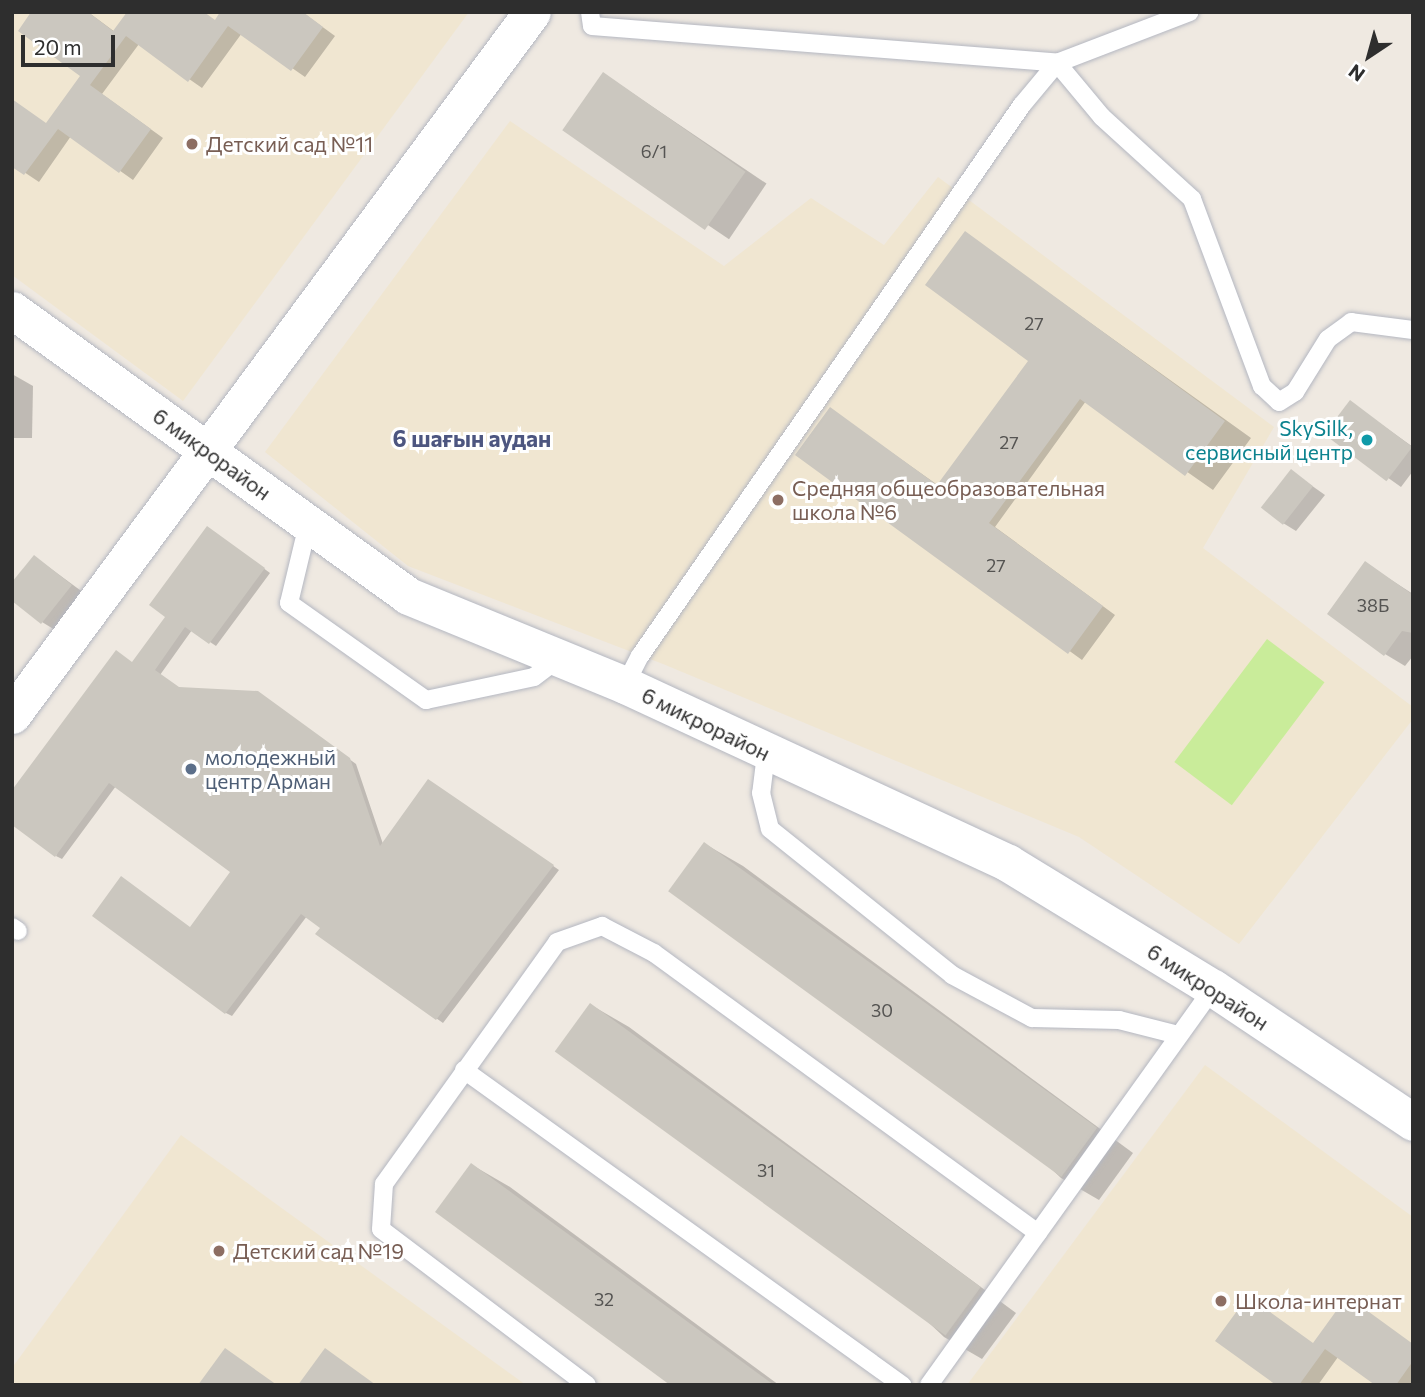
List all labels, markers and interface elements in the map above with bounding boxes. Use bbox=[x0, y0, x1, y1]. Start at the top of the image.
scale bar bbox=[24, 21, 119, 65]
north arrow bbox=[1334, 21, 1404, 91]
text: 20 m bbox=[34, 34, 82, 59]
text: N bbox=[1344, 60, 1369, 87]
place label: Детский сад №11 bbox=[206, 131, 373, 157]
marker: Детский сад №11 bbox=[184, 136, 200, 152]
house number: 6/1 bbox=[641, 140, 667, 162]
house number: 27 bbox=[1024, 312, 1044, 334]
street label: 6 микрорайон bbox=[148, 403, 276, 505]
place label: SkySilk, сервисный центр bbox=[1185, 415, 1353, 465]
district label: 6 шағын аудан bbox=[393, 424, 551, 452]
house number: 27 bbox=[999, 431, 1019, 453]
marker: SkySilk, сервисный центр bbox=[1359, 432, 1375, 448]
place label: Средняя общеобразовательная школа №6 bbox=[792, 475, 1105, 525]
marker: Средняя общеобразовательная школа №6 bbox=[770, 492, 786, 508]
house number: 27 bbox=[986, 554, 1006, 576]
house number: 38Б bbox=[1357, 594, 1389, 616]
street label: 6 микрорайон bbox=[638, 682, 774, 766]
place label: молодежный центр Арман bbox=[205, 744, 336, 794]
marker: молодежный центр Арман bbox=[183, 761, 199, 777]
street label: 6 микрорайон bbox=[1143, 938, 1273, 1036]
house number: 30 bbox=[871, 999, 893, 1021]
house number: 31 bbox=[757, 1159, 775, 1181]
place label: Детский сад №19 bbox=[233, 1238, 404, 1264]
marker: Детский сад №19 bbox=[211, 1243, 227, 1259]
house number: 32 bbox=[594, 1288, 614, 1310]
place label: Школа-интернат bbox=[1235, 1288, 1402, 1314]
marker: Школа-интернат bbox=[1213, 1293, 1229, 1309]

